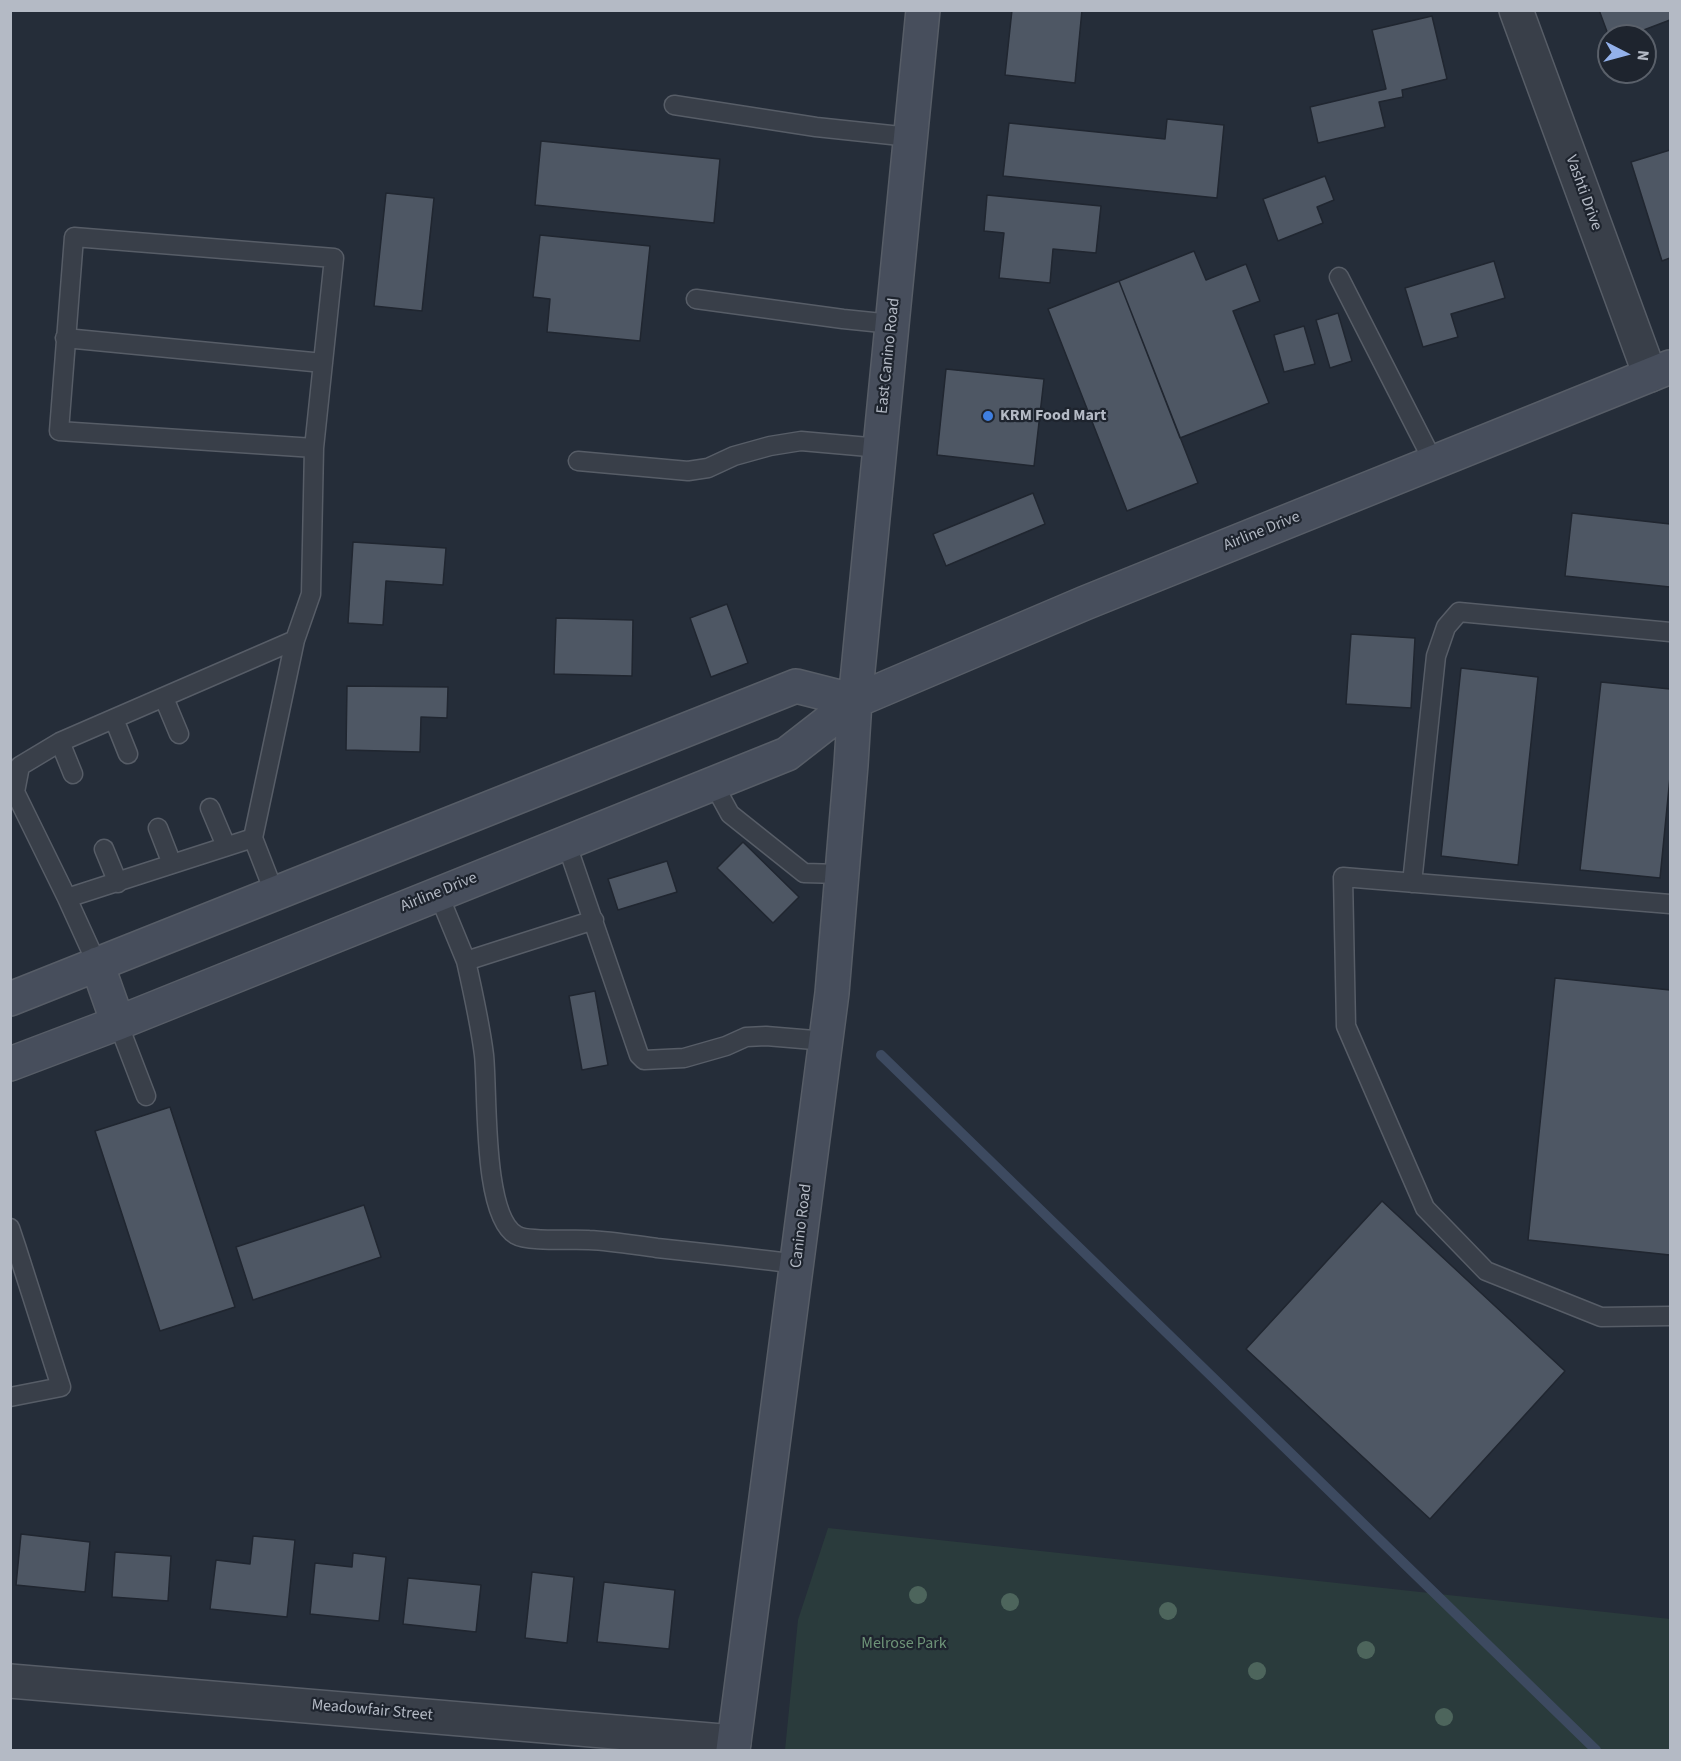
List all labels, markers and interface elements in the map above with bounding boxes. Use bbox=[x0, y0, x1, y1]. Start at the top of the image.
north arrow bbox=[1597, 24, 1657, 84]
text: N bbox=[1631, 49, 1654, 62]
street label: Vashti Drive bbox=[1561, 153, 1605, 233]
street label: East Canino Road bbox=[873, 297, 905, 415]
place label: KRM Food Mart bbox=[1000, 406, 1106, 426]
marker: KRM Food Mart bbox=[981, 409, 995, 423]
street label: Airline Drive bbox=[1221, 508, 1303, 556]
street label: Airline Drive bbox=[398, 869, 480, 917]
street label: Canino Road bbox=[787, 1183, 817, 1269]
park label: Melrose Park bbox=[861, 1634, 947, 1654]
street label: Meadowfair Street bbox=[311, 1696, 433, 1726]

